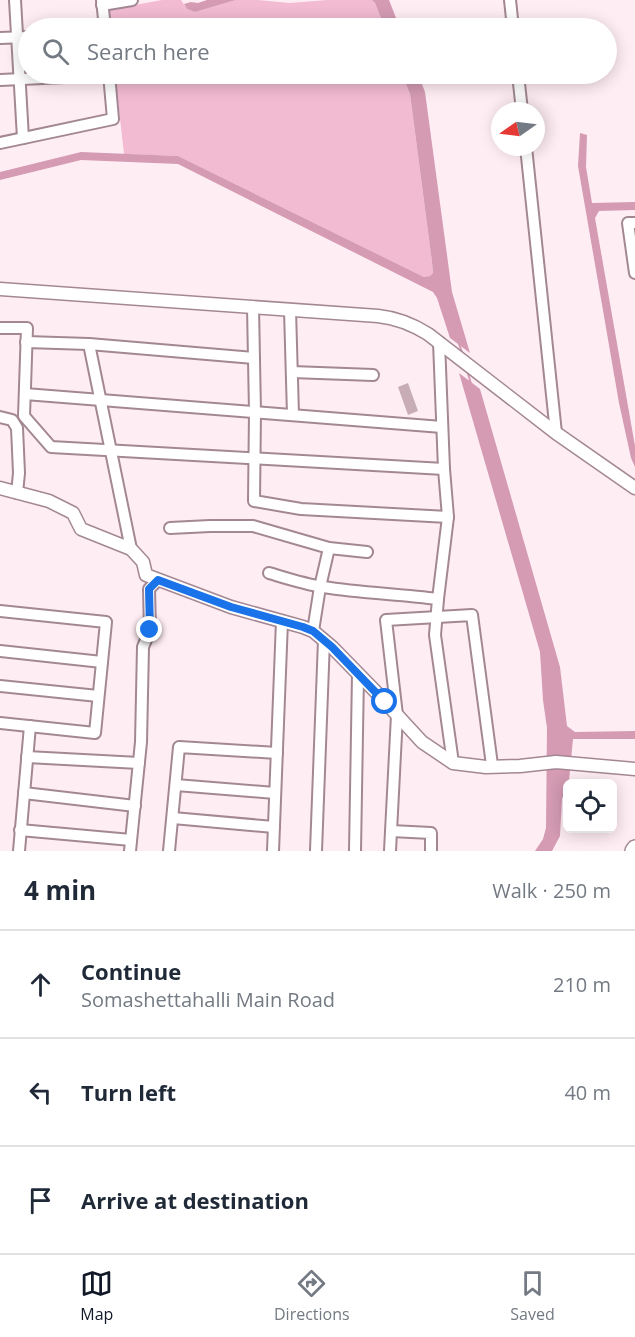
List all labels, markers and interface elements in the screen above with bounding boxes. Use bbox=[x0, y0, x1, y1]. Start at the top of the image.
search box bbox=[18, 18, 617, 84]
icon: search bbox=[39, 35, 72, 68]
text: Search here bbox=[87, 36, 210, 66]
north arrow bbox=[491, 102, 545, 156]
route end bbox=[136, 616, 162, 642]
route start bbox=[371, 688, 397, 714]
map controls bbox=[563, 779, 617, 833]
button: locate bbox=[563, 779, 617, 833]
text: 4 min bbox=[24, 872, 96, 908]
text: Walk · 250 m bbox=[492, 877, 611, 904]
text: Continue bbox=[81, 956, 181, 986]
icon: ahead bbox=[24, 968, 57, 1001]
text: 210 m bbox=[553, 971, 611, 998]
text: Somashettahalli Main Road bbox=[81, 986, 335, 1013]
icon: left bbox=[24, 1076, 57, 1109]
text: Turn left bbox=[81, 1077, 176, 1107]
text: 40 m bbox=[564, 1079, 611, 1106]
icon: arrive bbox=[24, 1184, 57, 1217]
text: Arrive at destination bbox=[81, 1185, 309, 1215]
tab: Map bbox=[80, 1267, 113, 1325]
tab: Directions bbox=[274, 1267, 350, 1325]
tab: Saved bbox=[510, 1267, 555, 1325]

